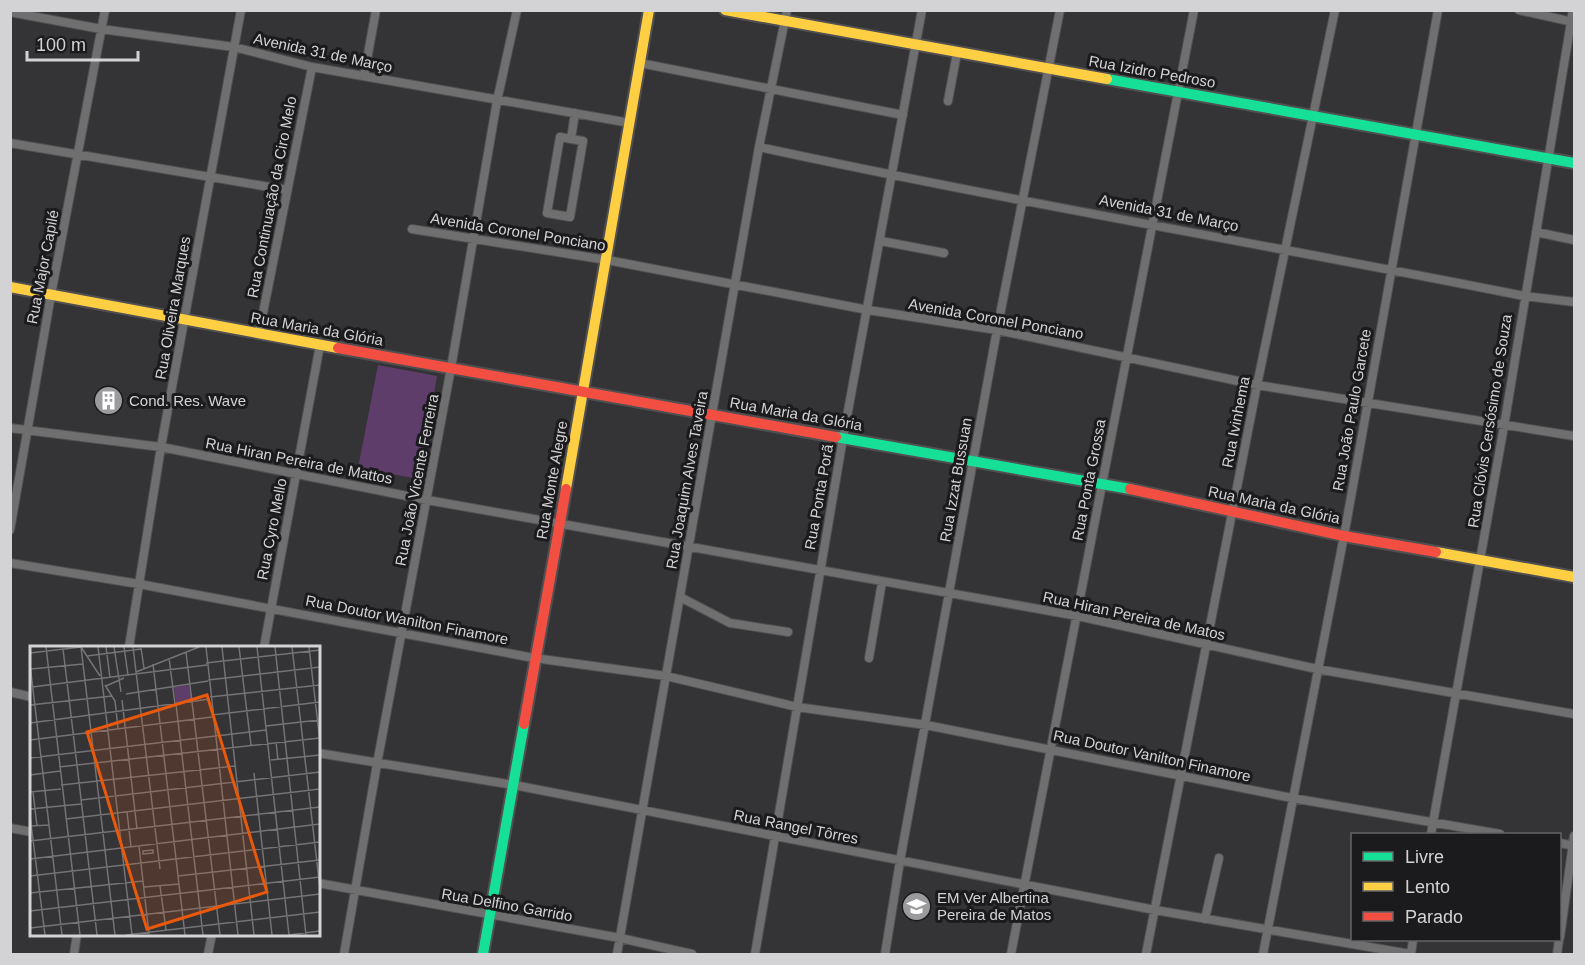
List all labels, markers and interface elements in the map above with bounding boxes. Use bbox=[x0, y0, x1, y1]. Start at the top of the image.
scale bar bbox=[27, 24, 138, 62]
street label: Avenida 31 de Março bbox=[252, 29, 394, 76]
text: 100 m bbox=[36, 35, 86, 55]
street label: Rua Izidro Pedroso bbox=[1087, 52, 1217, 91]
street label: Rua Continuação da Ciro Melo bbox=[244, 95, 299, 299]
street label: Avenida 31 de Março bbox=[1098, 191, 1240, 234]
street label: Rua Major Capilé bbox=[23, 208, 62, 325]
street label: Avenida Coronel Ponciano bbox=[429, 209, 607, 254]
street label: Rua Oliveira Marques bbox=[152, 235, 193, 381]
street label: Avenida Coronel Ponciano bbox=[907, 295, 1085, 342]
street label: Rua Maria da Glória bbox=[250, 308, 385, 349]
street label: Rua Clóvis Cersósimo de Souza bbox=[1464, 312, 1515, 529]
street label: Rua João Paulo Garcete bbox=[1329, 328, 1374, 492]
street label: Rua Ivinhema bbox=[1218, 374, 1253, 469]
building icon: Cond. Res. Wave bbox=[92, 385, 124, 417]
street label: Rua Joaquim Alves Taveira bbox=[662, 389, 711, 570]
place label: Cond. Res. Wave bbox=[129, 392, 246, 409]
street label: Rua João Vicente Ferreira bbox=[391, 392, 442, 567]
street label: Rua Maria da Glória bbox=[729, 393, 864, 434]
street label: Rua Izzat Bussuan bbox=[936, 416, 975, 543]
street label: Rua Ponta Grossa bbox=[1068, 417, 1109, 542]
street label: Rua Monte Alegre bbox=[533, 419, 570, 541]
street label: Rua Hiran Pereira de Mattos bbox=[204, 434, 394, 487]
street label: Rua Ponta Porã bbox=[801, 442, 836, 551]
street label: Rua Cyro Mello bbox=[253, 477, 290, 581]
street label: Rua Maria da Glória bbox=[1207, 482, 1342, 527]
street label: Rua Hiran Pereira de Matos bbox=[1041, 588, 1227, 643]
street label: Rua Doutor Wanilton Finamore bbox=[304, 591, 510, 648]
inset map bbox=[30, 646, 320, 935]
street label: Rua Doutor Vanilton Finamore bbox=[1052, 726, 1252, 785]
street label: Rua Rangel Tôrres bbox=[732, 806, 860, 847]
legend bbox=[1351, 833, 1561, 941]
text: Livre bbox=[1405, 847, 1444, 867]
text: Lento bbox=[1405, 877, 1450, 897]
street label: Rua Delfino Garrido bbox=[440, 885, 574, 924]
place label: EM Ver Albertina Pereira de Matos bbox=[937, 889, 1051, 923]
school or university icon: EM Ver Albertina Pereira de Matos bbox=[900, 891, 932, 923]
text: Parado bbox=[1405, 907, 1463, 927]

